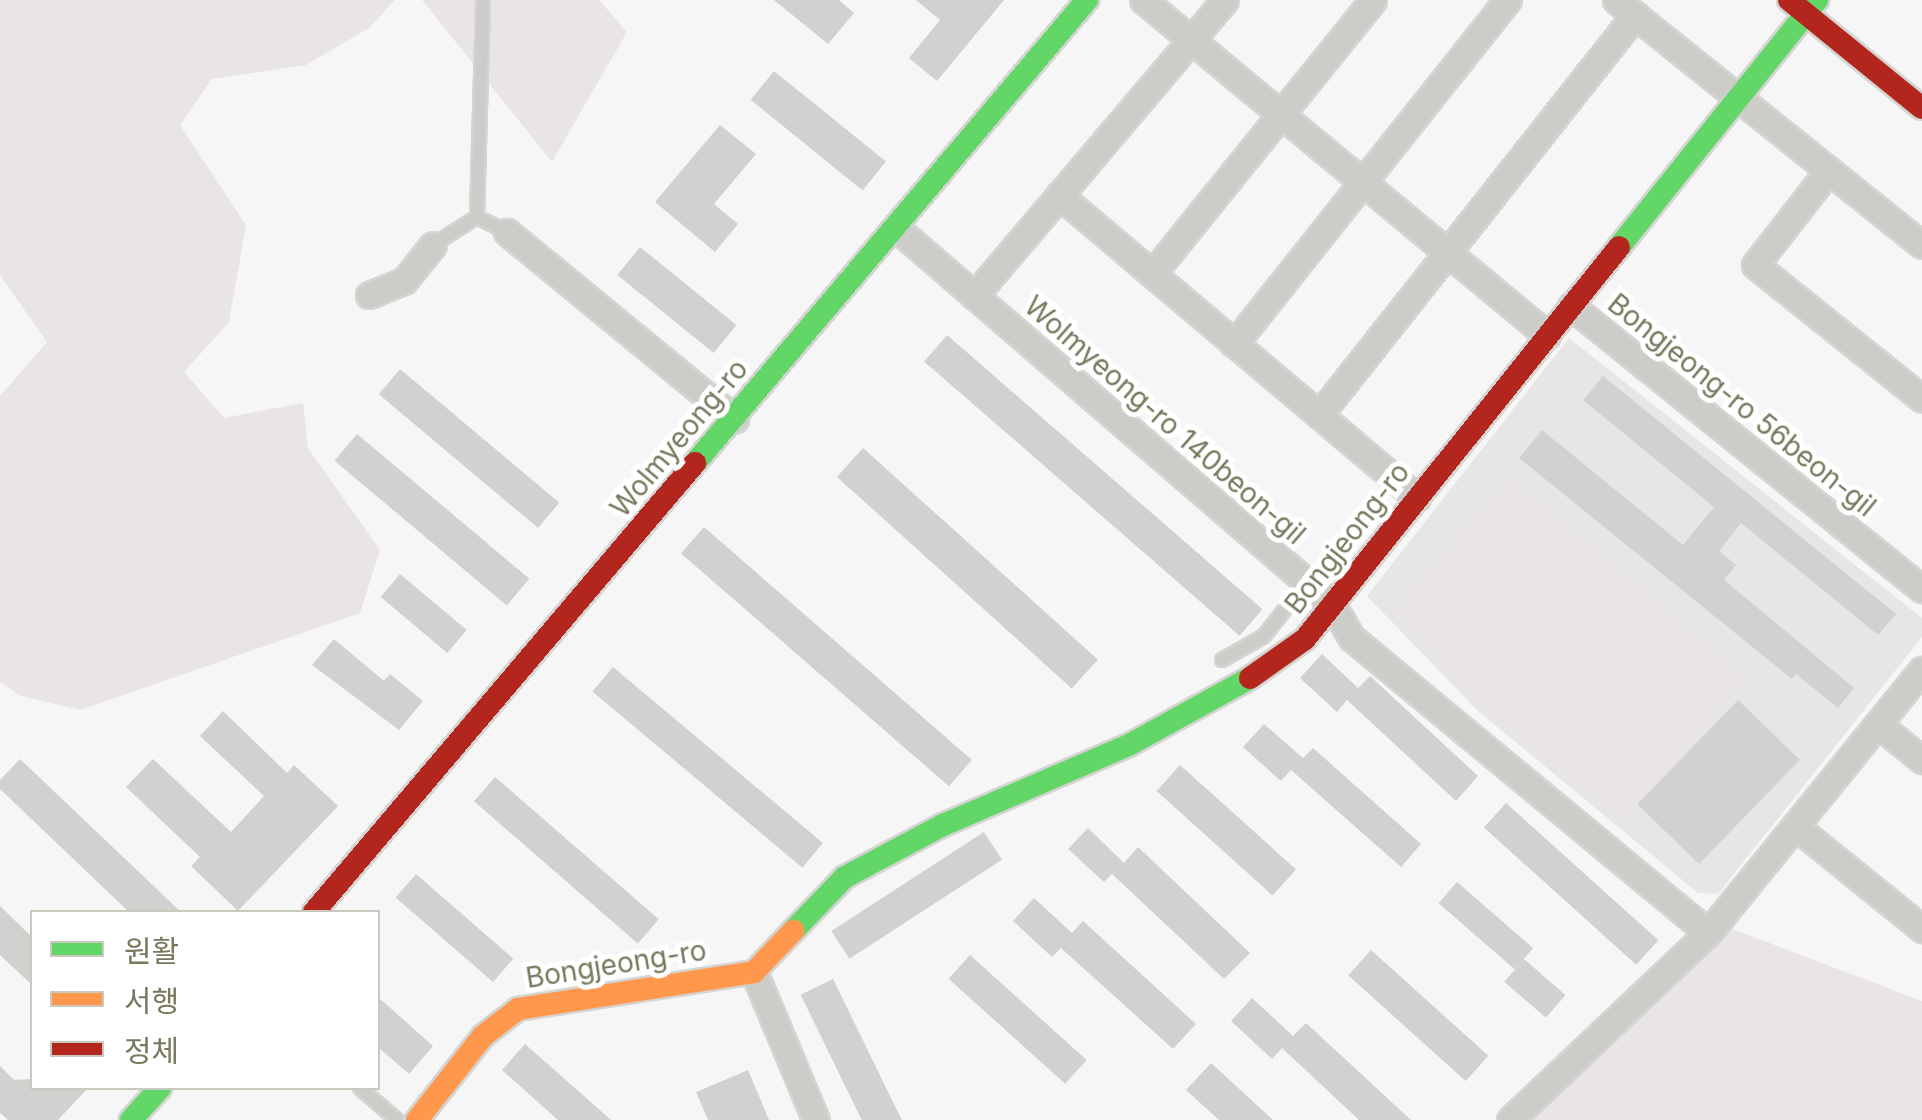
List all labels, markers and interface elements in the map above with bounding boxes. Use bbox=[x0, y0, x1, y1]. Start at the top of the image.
street label: Bongjeong-ro 56beon-gil bbox=[1601, 287, 1883, 523]
street label: Wolmyeong-ro 140beon-gil bbox=[1018, 289, 1312, 551]
street label: Wolmyeong-ro bbox=[603, 352, 755, 524]
street label: Bongjeong-ro bbox=[1278, 456, 1416, 620]
legend bbox=[30, 910, 380, 1090]
text: 원활 bbox=[124, 933, 179, 969]
street label: Bongjeong-ro bbox=[523, 933, 709, 995]
text: 서행 bbox=[124, 983, 179, 1019]
text: 정체 bbox=[124, 1033, 179, 1069]

